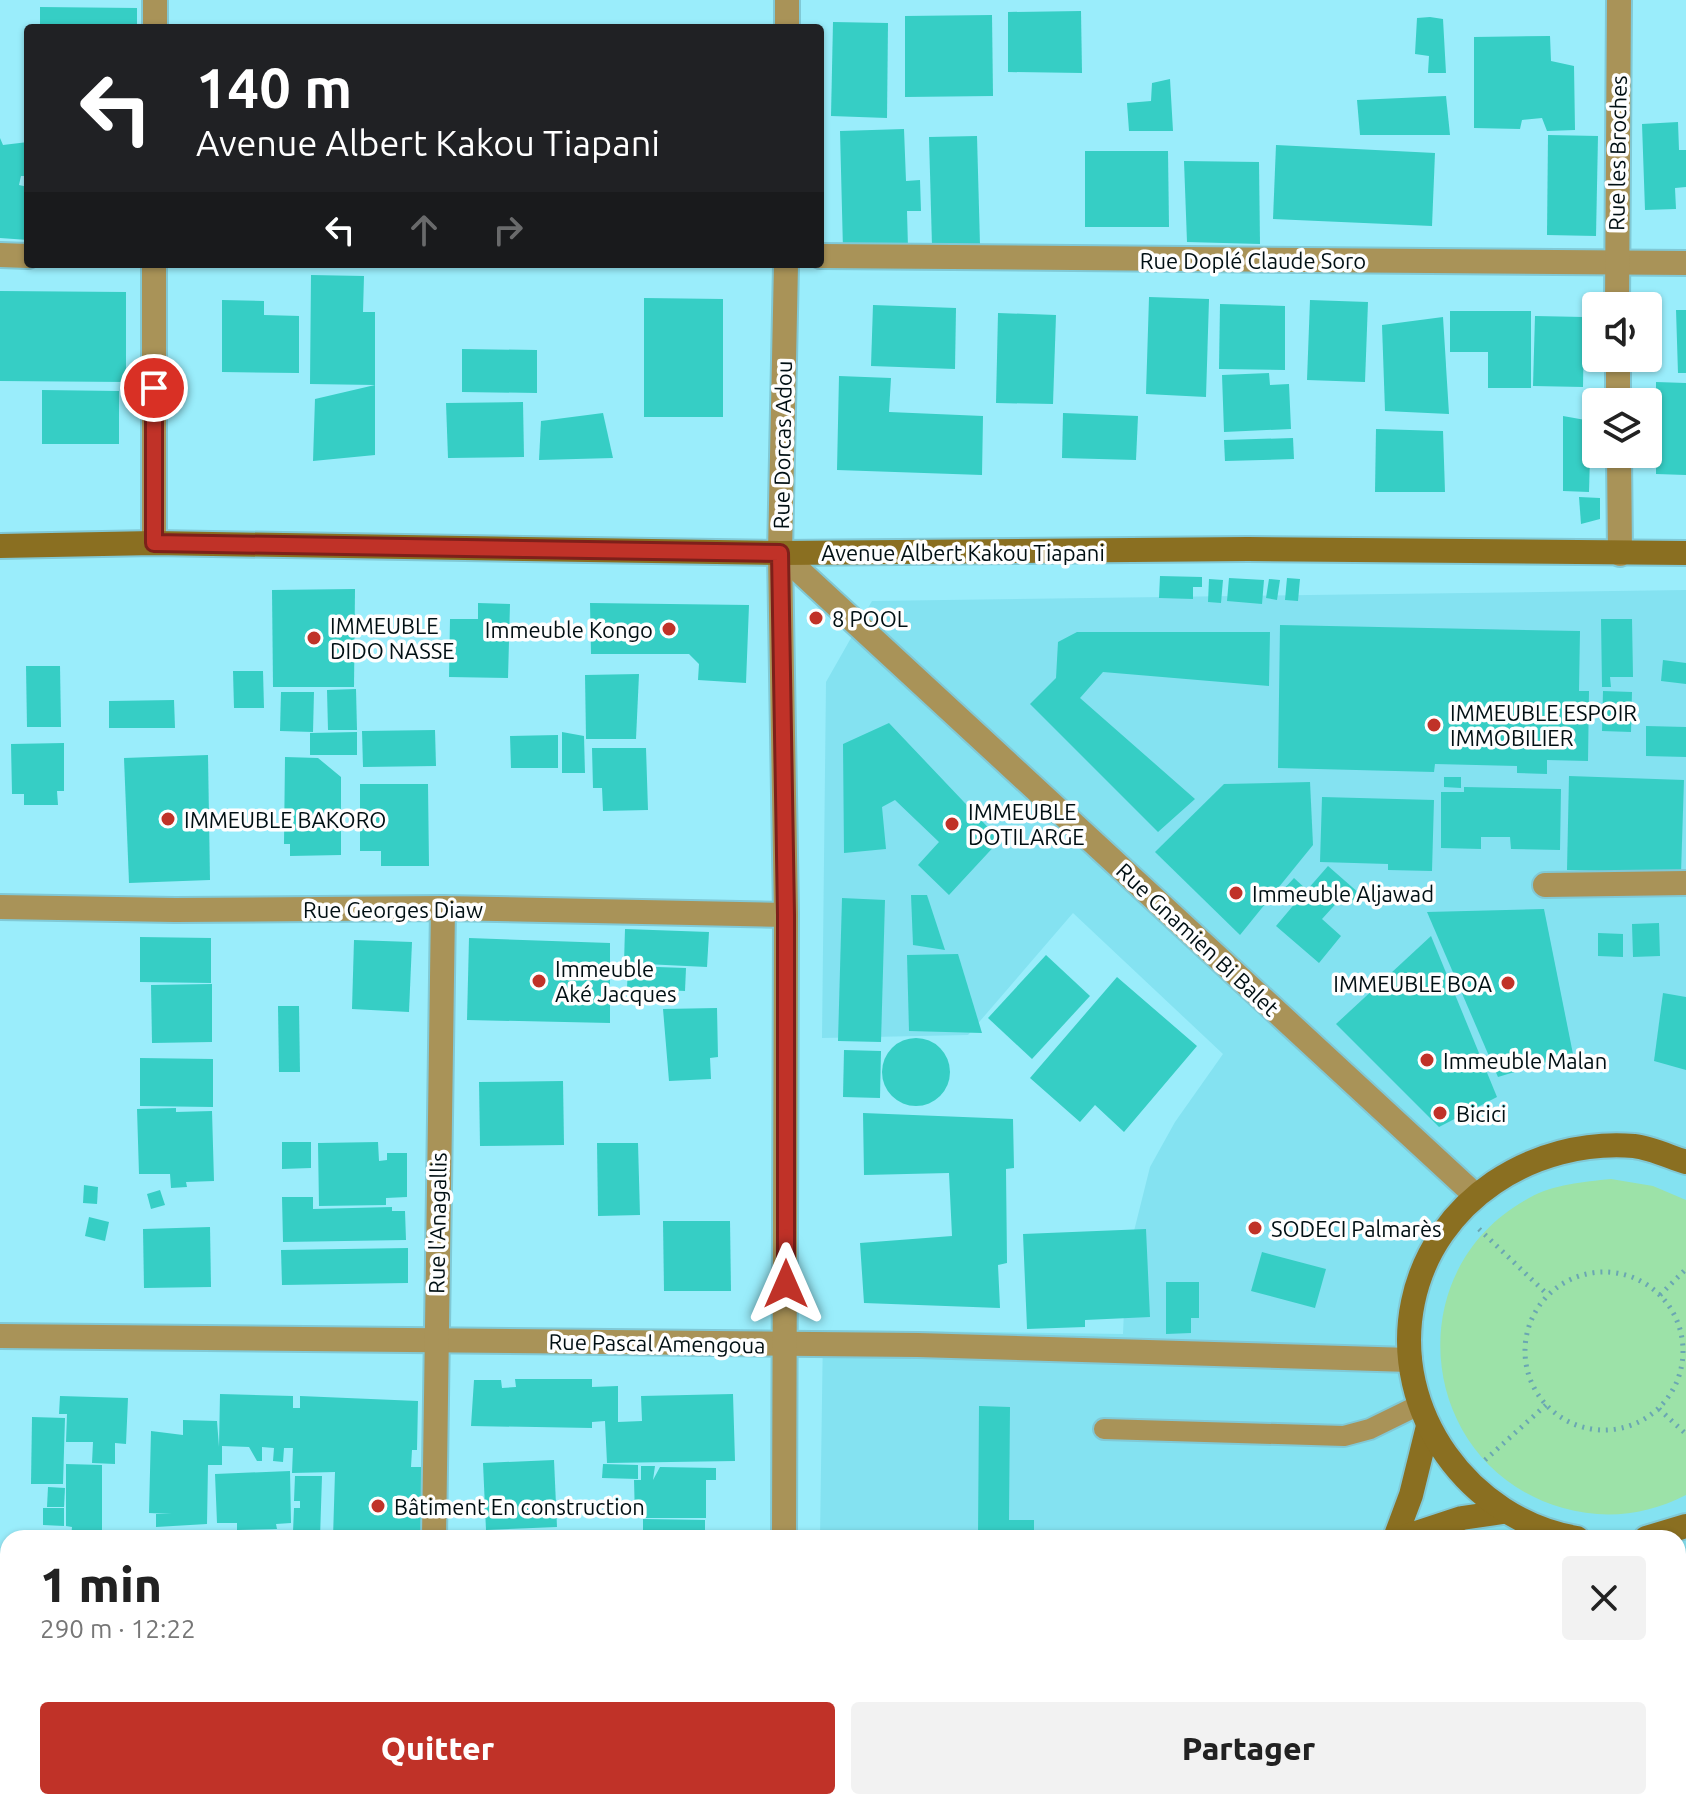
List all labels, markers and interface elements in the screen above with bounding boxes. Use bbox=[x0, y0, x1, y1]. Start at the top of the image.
icon: left bbox=[64, 56, 168, 160]
text: 140 m bbox=[196, 56, 352, 119]
street label: Rue les Broches bbox=[1603, 75, 1631, 231]
text: Avenue Albert Kakou Tiapani bbox=[196, 122, 660, 163]
icon: left bbox=[318, 208, 362, 252]
icon: ahead bbox=[402, 208, 446, 252]
icon: right bbox=[486, 208, 530, 252]
street label: Rue Doplé Claude Soro bbox=[1140, 248, 1366, 273]
map controls bbox=[1582, 292, 1662, 468]
button: sound bbox=[1582, 292, 1662, 372]
pin bbox=[120, 354, 188, 422]
street label: Rue Dorcas Adou bbox=[768, 360, 796, 530]
icon: arrive bbox=[132, 366, 176, 410]
button: layers bbox=[1582, 388, 1662, 468]
street label: Avenue Albert Kakou Tiapani bbox=[821, 540, 1105, 565]
place label: 8 POOL bbox=[832, 606, 908, 631]
marker: 8 POOL bbox=[807, 609, 825, 627]
place label: IMMEUBLE DIDO NASSE bbox=[330, 613, 455, 663]
place label: Immeuble Kongo bbox=[485, 617, 653, 642]
marker: Immeuble Kongo bbox=[660, 620, 678, 638]
marker: IMMEUBLE DIDO NASSE bbox=[305, 629, 323, 647]
place label: IMMEUBLE ESPOIR IMMOBILIER bbox=[1450, 700, 1637, 750]
marker: IMMEUBLE ESPOIR IMMOBILIER bbox=[1425, 716, 1443, 734]
place label: IMMEUBLE DOTILARGE bbox=[968, 799, 1085, 849]
place label: IMMEUBLE BAKORO bbox=[184, 807, 386, 832]
marker: IMMEUBLE BAKORO bbox=[159, 810, 177, 828]
marker: IMMEUBLE DOTILARGE bbox=[943, 815, 961, 833]
street label: Rue Gnamien Bi Balet bbox=[1112, 858, 1284, 1021]
place label: Immeuble Aljawad bbox=[1252, 881, 1434, 906]
marker: Immeuble Aljawad bbox=[1227, 884, 1245, 902]
street label: Rue Georges Diaw bbox=[303, 897, 483, 922]
place label: Immeuble Aké Jacques bbox=[555, 956, 677, 1006]
place label: IMMEUBLE BOA bbox=[1333, 971, 1493, 996]
marker: Immeuble Aké Jacques bbox=[530, 972, 548, 990]
marker: IMMEUBLE BOA bbox=[1499, 974, 1517, 992]
place label: Immeuble Malan bbox=[1443, 1048, 1607, 1073]
marker: Immeuble Malan bbox=[1418, 1051, 1436, 1069]
place label: Bicici bbox=[1456, 1101, 1506, 1126]
marker: Bicici bbox=[1431, 1104, 1449, 1122]
street label: Rue l'Anagallis bbox=[423, 1152, 451, 1294]
place label: SODECI Palmarès bbox=[1271, 1216, 1442, 1241]
marker: SODECI Palmarès bbox=[1246, 1219, 1264, 1237]
position arrow bbox=[744, 1242, 828, 1326]
street label: Rue Pascal Amengoua bbox=[548, 1329, 766, 1357]
place label: Bâtiment En construction bbox=[394, 1494, 645, 1519]
marker: Bâtiment En construction bbox=[369, 1497, 387, 1515]
button: close bbox=[1562, 1556, 1646, 1640]
text: 1 min bbox=[40, 1557, 162, 1611]
text: 290 m · 12:22 bbox=[40, 1614, 196, 1643]
button: Quitter bbox=[40, 1702, 835, 1794]
button: Partager bbox=[851, 1702, 1646, 1794]

